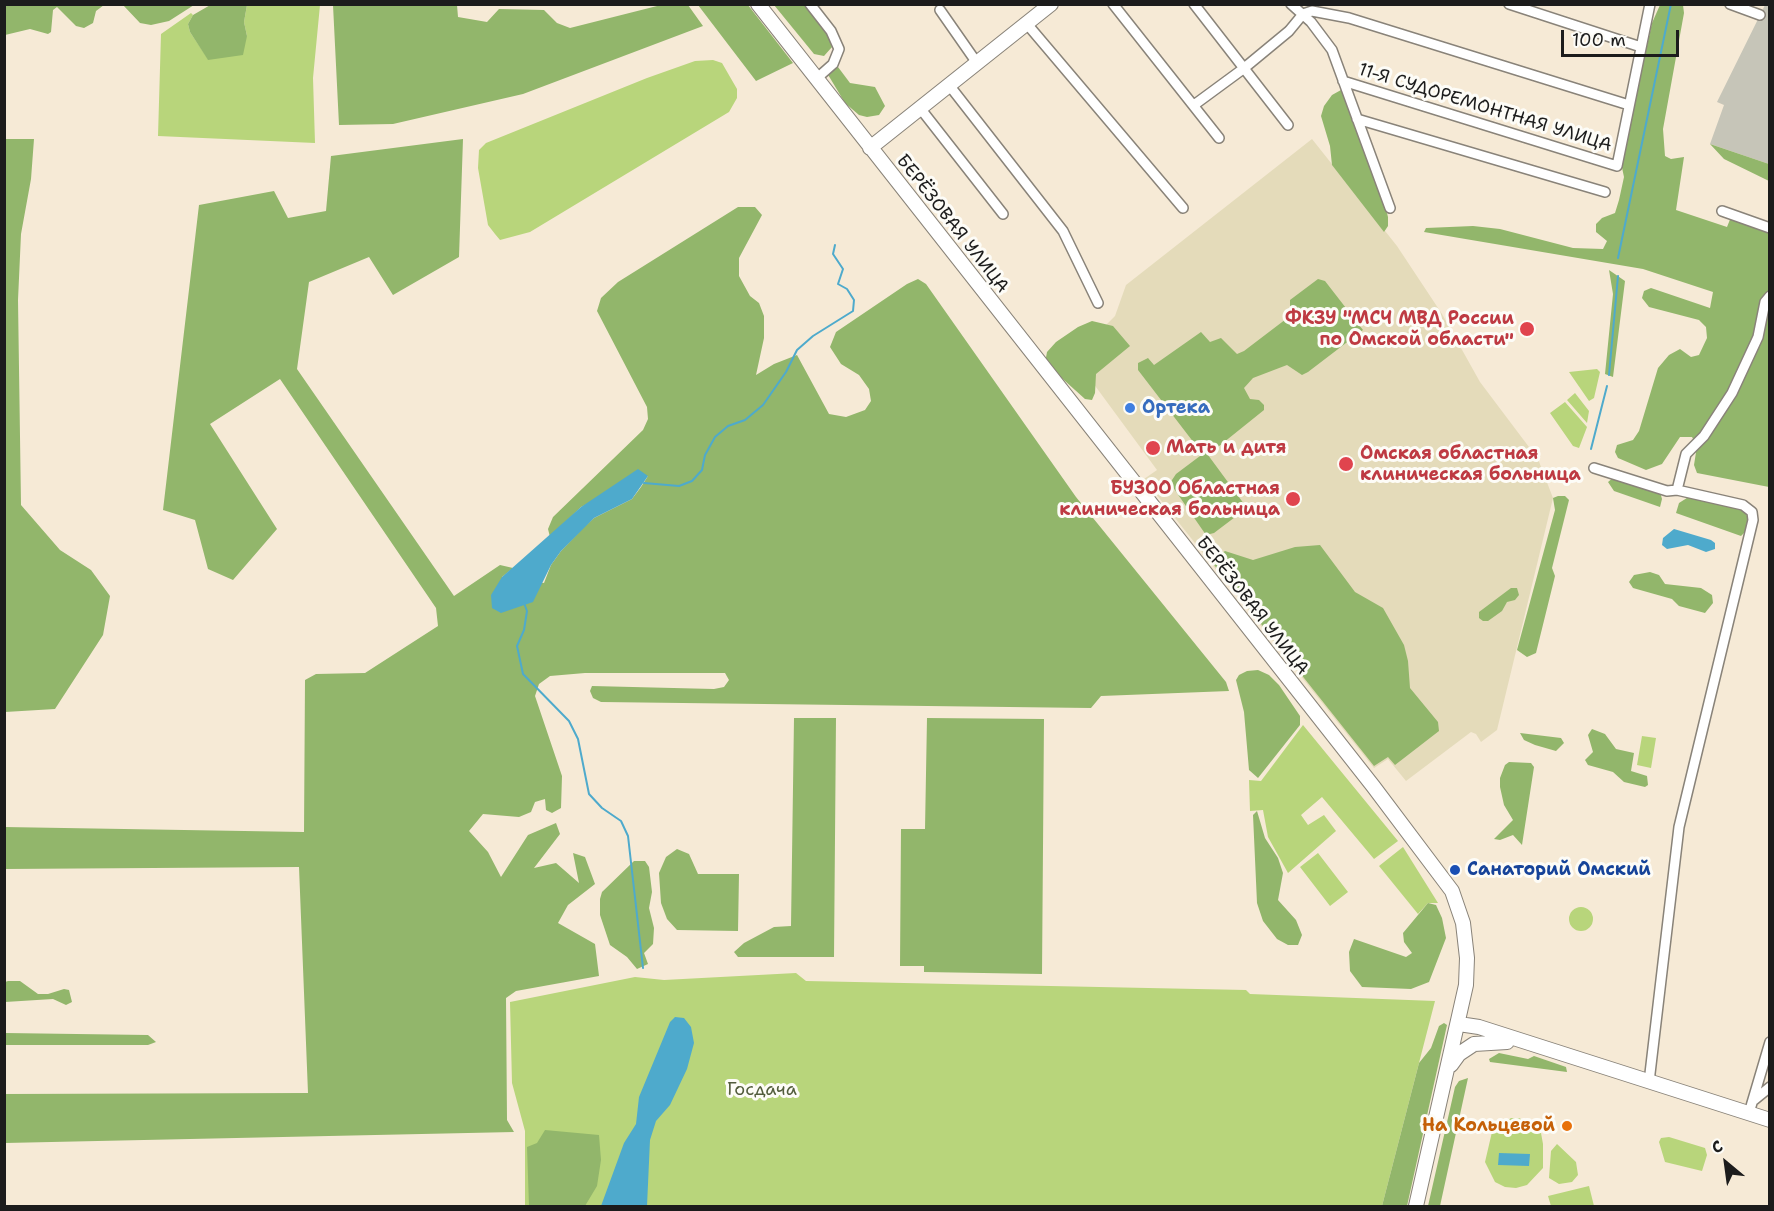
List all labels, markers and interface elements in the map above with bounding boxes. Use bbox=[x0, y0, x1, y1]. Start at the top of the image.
scale bar bbox=[1564, 18, 1682, 56]
text: 100 m bbox=[1572, 28, 1626, 52]
street label: 11-Я СУДОРЕМОНТНАЯ УЛИЦА bbox=[1356, 59, 1614, 157]
street label: БЕРЁЗОВАЯ УЛИЦА bbox=[891, 150, 1013, 298]
place label: ФКЗУ "МСЧ МВД России по Омской области" bbox=[1285, 308, 1514, 350]
marker: ФКЗУ "МСЧ МВД России по Омской области" bbox=[1518, 320, 1536, 338]
place label: Ортека bbox=[1142, 397, 1210, 419]
marker: Ортека bbox=[1123, 401, 1137, 415]
place label: Мать и дитя bbox=[1166, 437, 1286, 459]
marker: Мать и дитя bbox=[1144, 439, 1162, 457]
place label: Омская областная клиническая больница bbox=[1360, 443, 1581, 486]
marker: Омская областная клиническая больница bbox=[1337, 455, 1355, 473]
place label: БУЗОО Областная клиническая больница bbox=[1059, 478, 1280, 520]
marker: БУЗОО Областная клиническая больница bbox=[1284, 490, 1302, 508]
street label: БЕРЁЗОВАЯ УЛИЦА bbox=[1191, 532, 1313, 680]
place label: Санаторий Омский bbox=[1467, 859, 1651, 881]
marker: Санаторий Омский bbox=[1448, 863, 1462, 877]
park label: Госдача bbox=[727, 1079, 797, 1101]
place label: На Кольцевой bbox=[1422, 1115, 1555, 1137]
marker: На Кольцевой bbox=[1560, 1119, 1574, 1133]
north arrow bbox=[1696, 1133, 1756, 1193]
text: С bbox=[1708, 1135, 1726, 1158]

